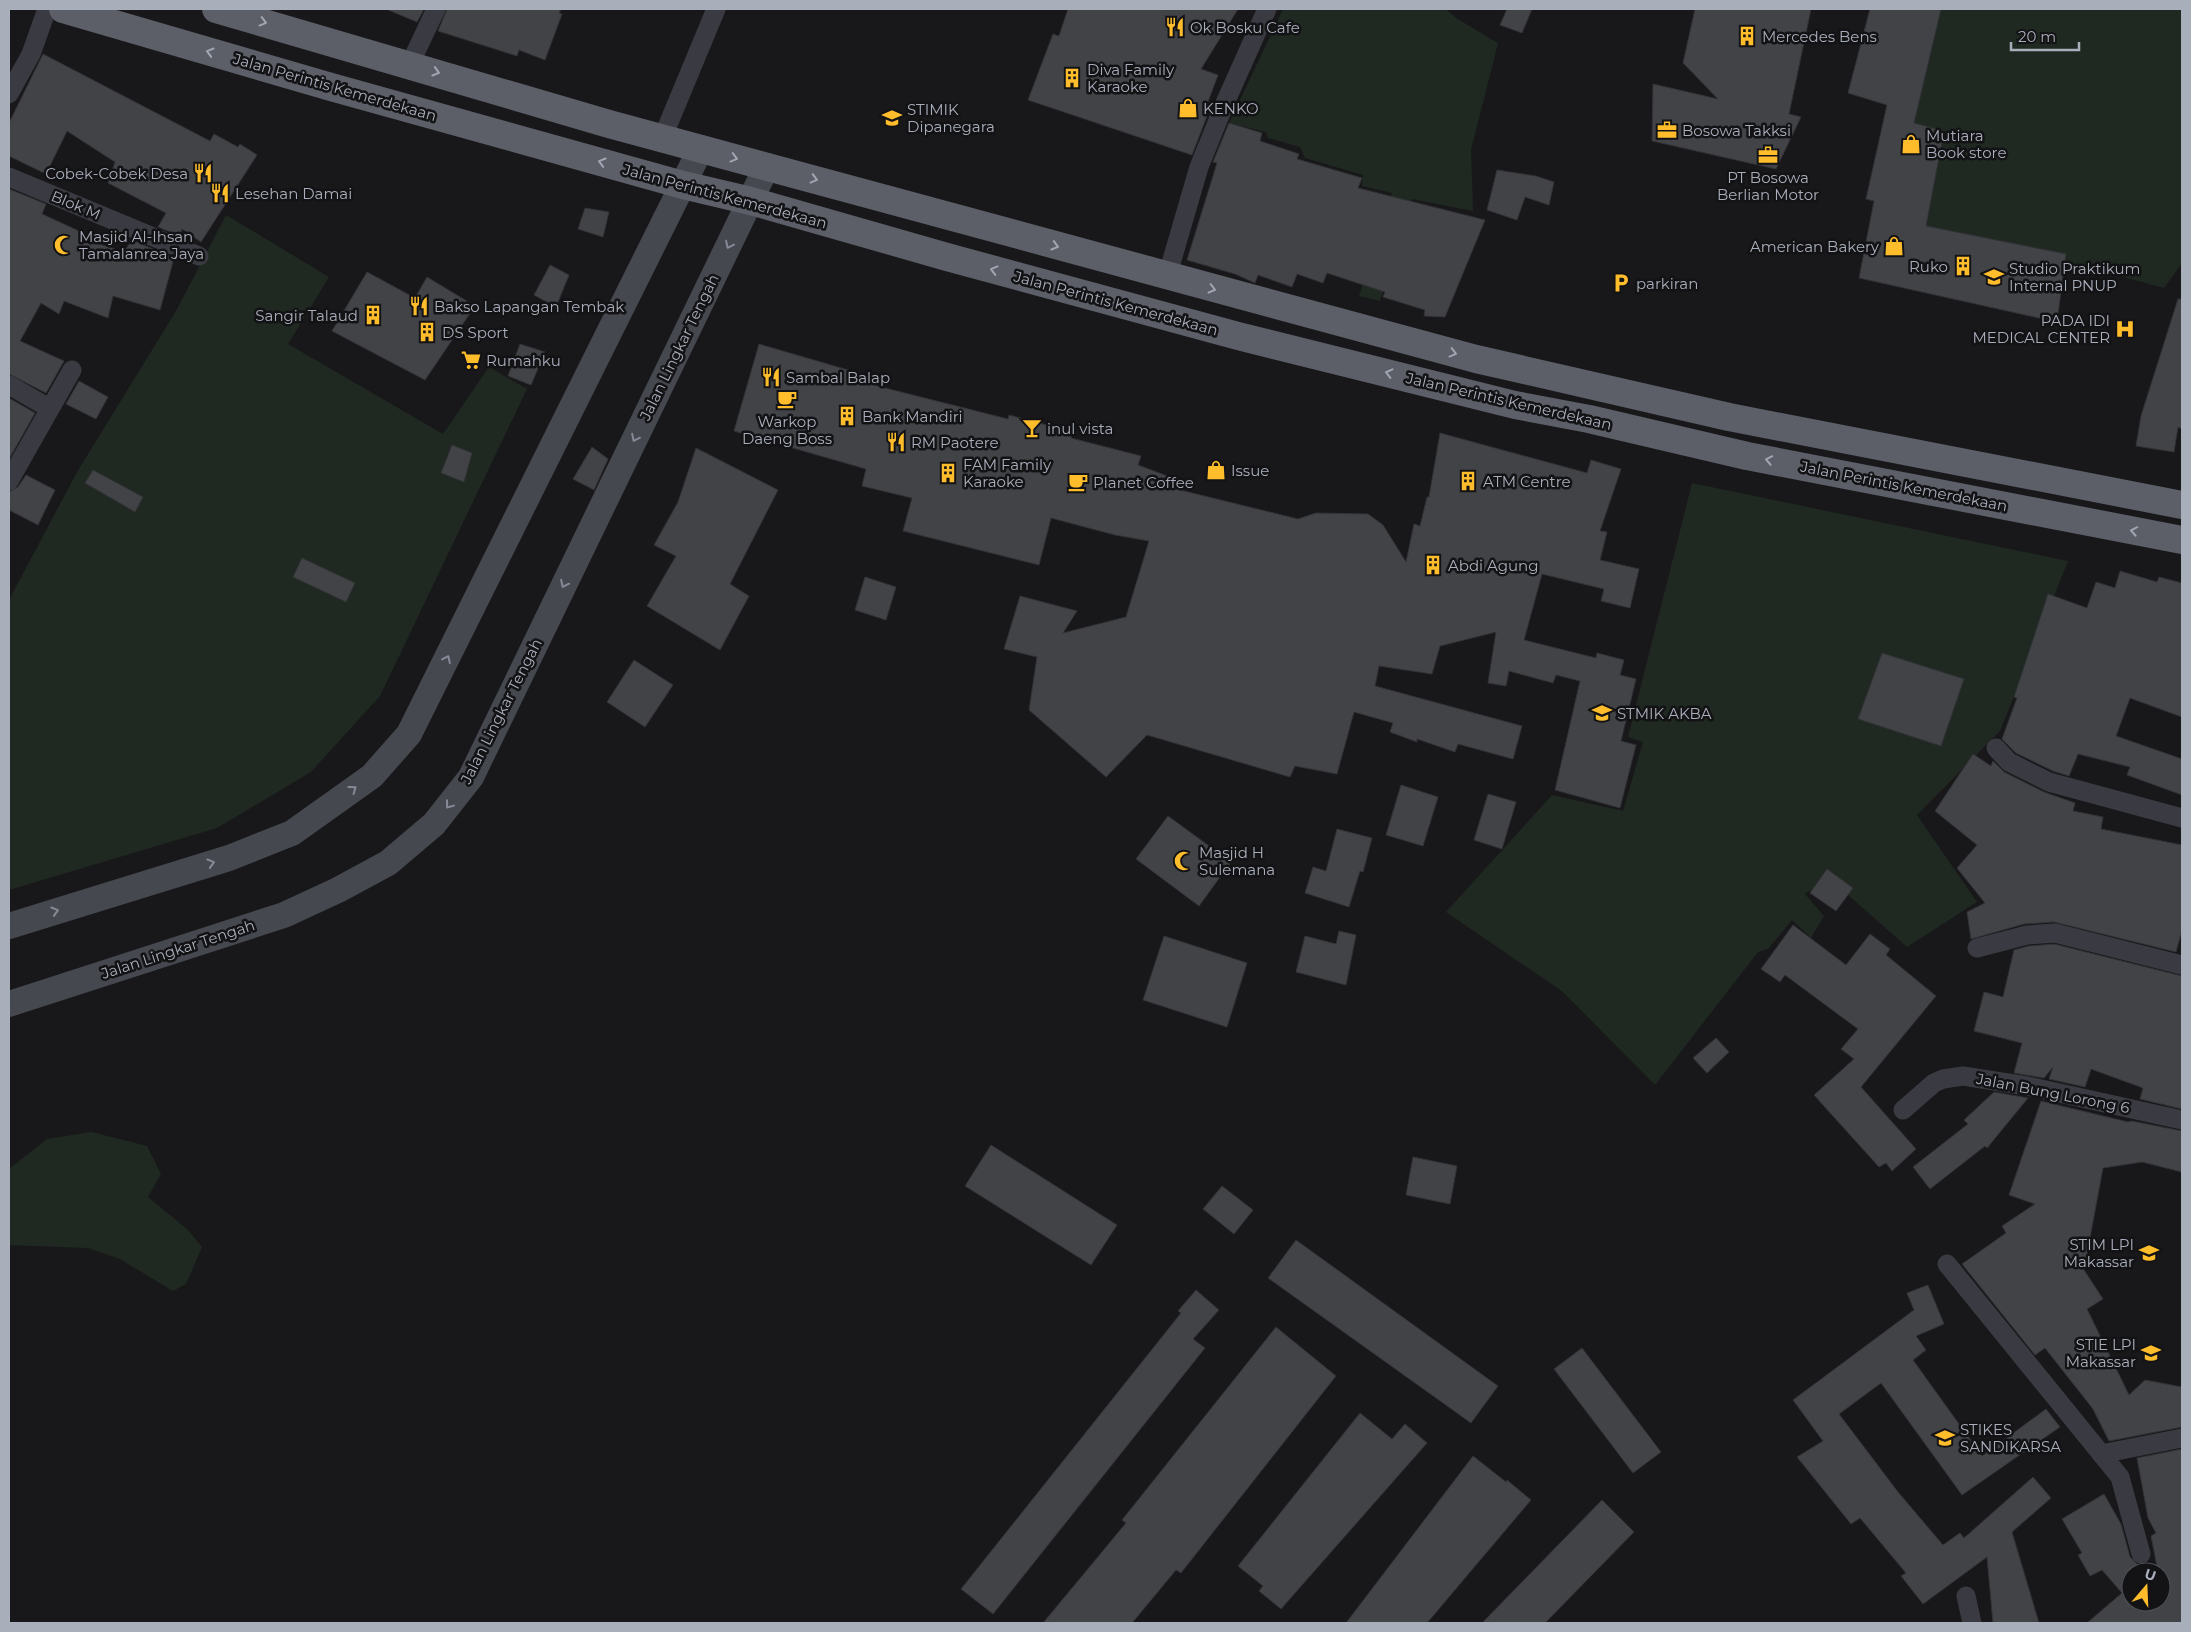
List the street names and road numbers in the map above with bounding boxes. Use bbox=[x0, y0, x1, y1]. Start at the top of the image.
street label: Jalan Perintis Kemerdekaan bbox=[230, 49, 439, 125]
street label: Jalan Perintis Kemerdekaan bbox=[620, 159, 829, 232]
street label: Blok M bbox=[48, 186, 104, 224]
street label: Jalan Perintis Kemerdekaan bbox=[1011, 266, 1220, 339]
street label: Jalan Lingkar Tengah bbox=[635, 271, 723, 424]
street label: Jalan Perintis Kemerdekaan bbox=[1403, 368, 1614, 434]
street label: Jalan Perintis Kemerdekaan bbox=[1798, 456, 2009, 515]
street label: Jalan Lingkar Tengah bbox=[456, 635, 546, 788]
street label: Jalan Lingkar Tengah bbox=[98, 915, 257, 983]
street label: Jalan Bung Lorong 6 bbox=[1974, 1069, 2131, 1117]

